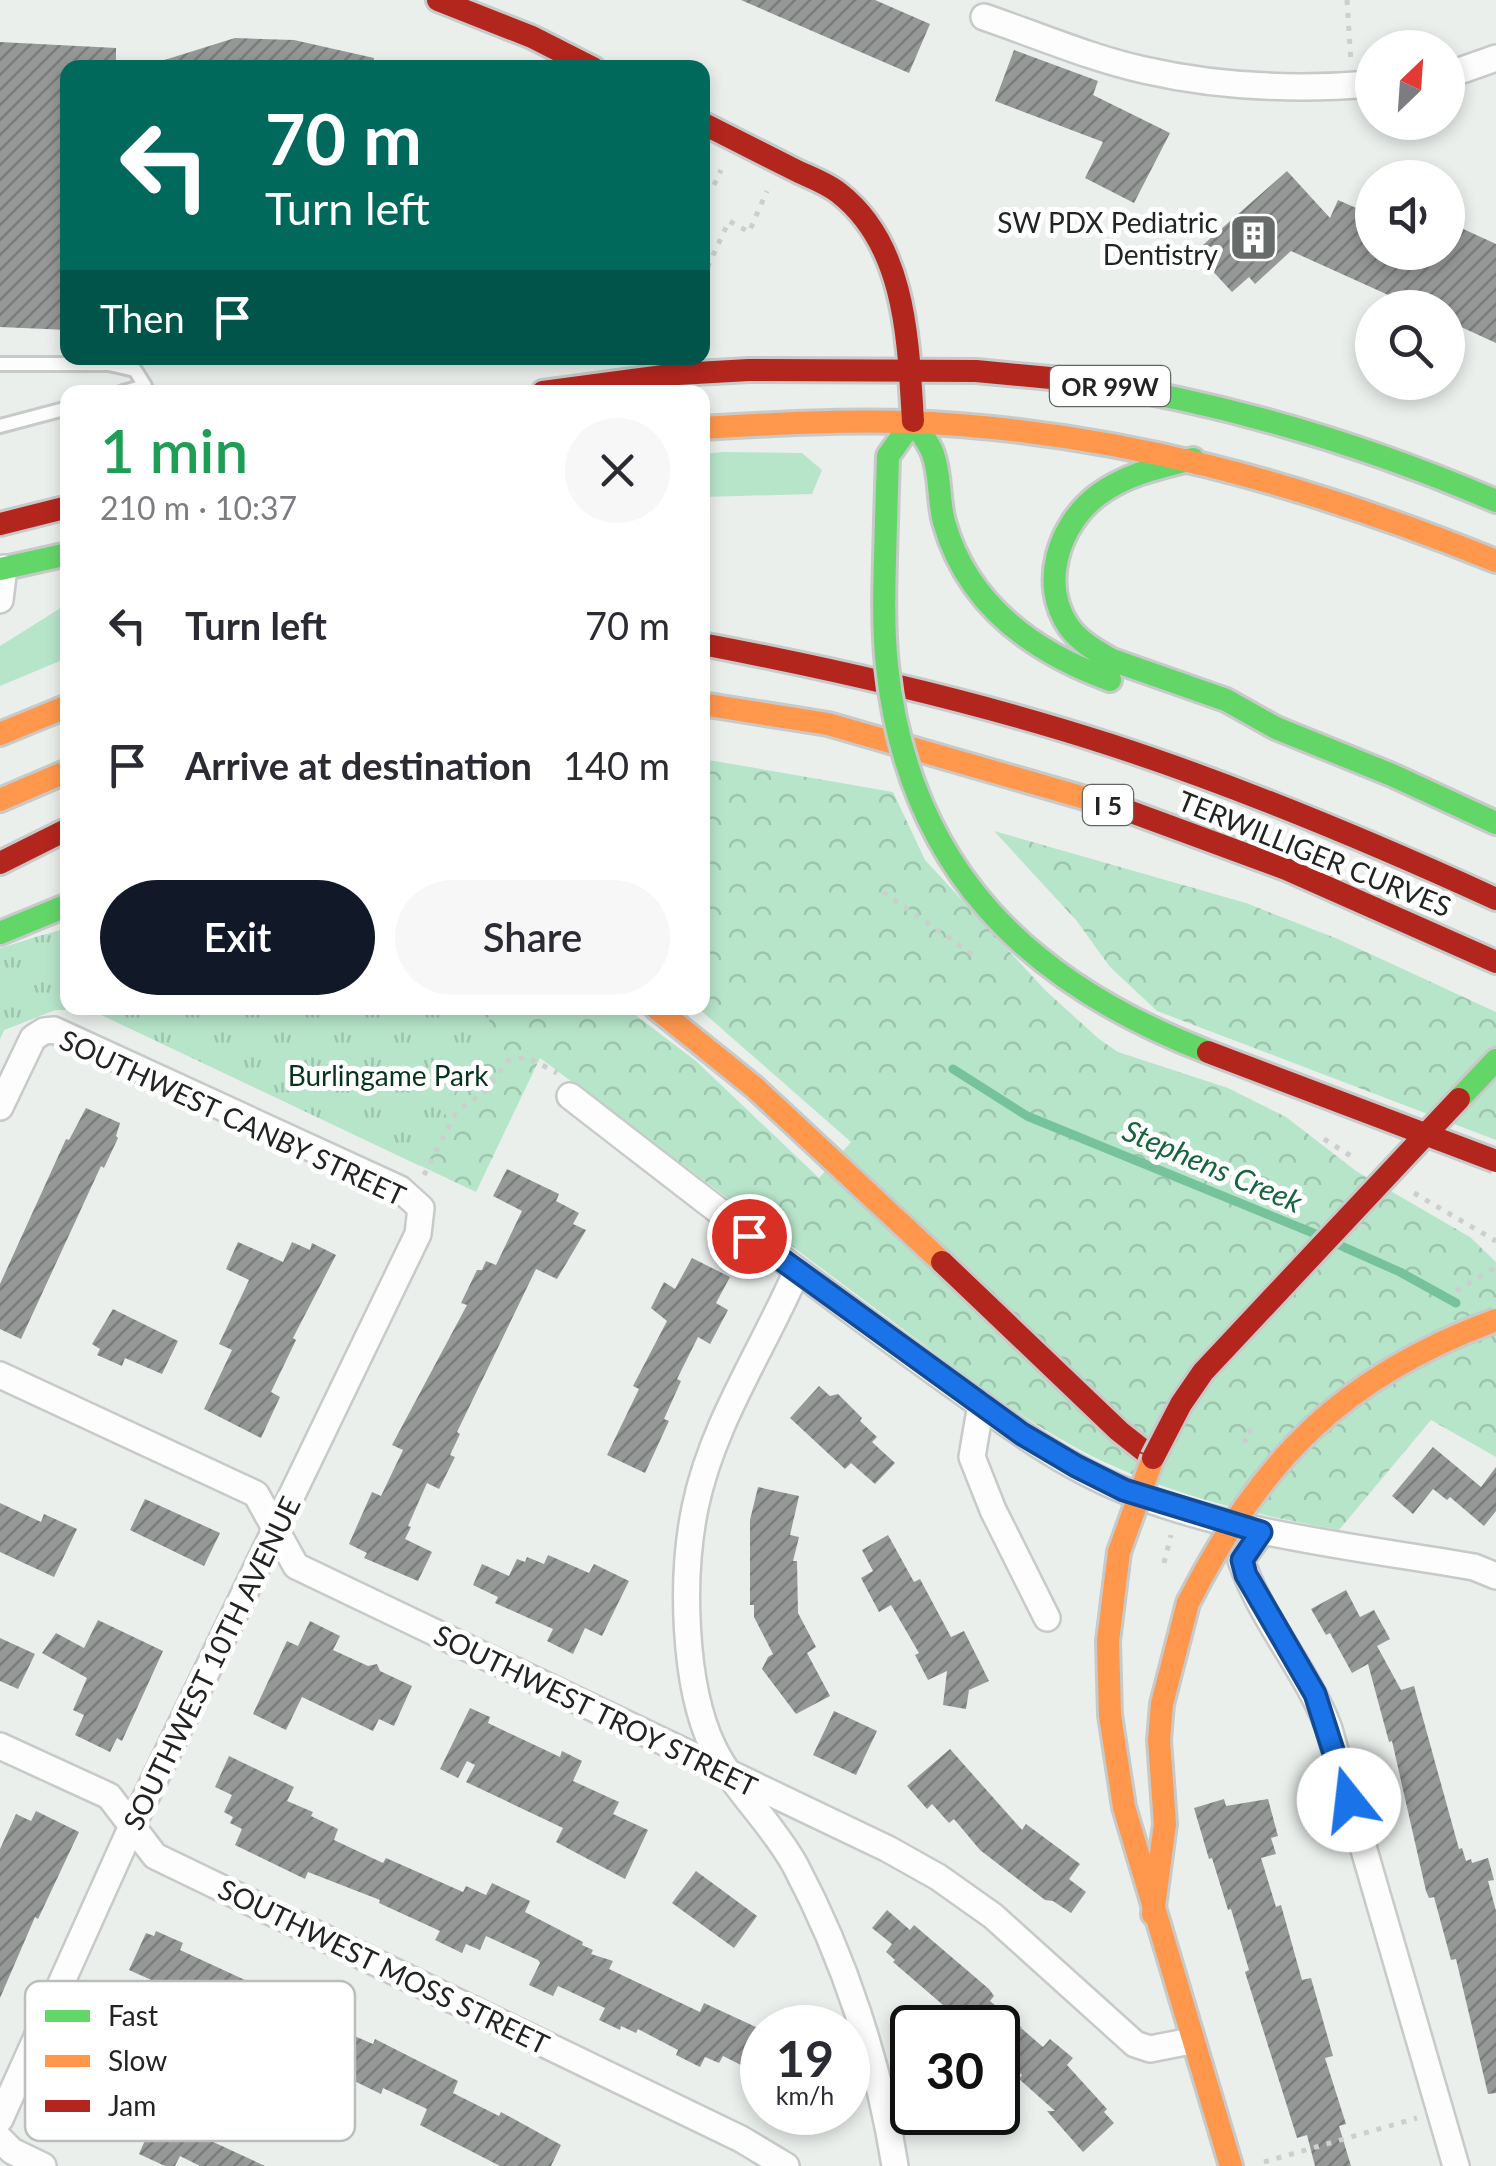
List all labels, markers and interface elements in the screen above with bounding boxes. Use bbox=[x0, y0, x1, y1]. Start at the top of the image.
north arrow bbox=[1355, 30, 1465, 140]
map controls bbox=[1355, 30, 1465, 400]
text: 70 m bbox=[265, 96, 422, 180]
icon: left bbox=[100, 100, 230, 230]
button: sound bbox=[1355, 160, 1465, 270]
text: Turn left bbox=[265, 181, 430, 235]
place label: SW PDX Pediatric Dentistry bbox=[997, 205, 1219, 271]
building icon: SW PDX Pediatric Dentistry bbox=[1227, 212, 1279, 264]
icon: arrive bbox=[205, 290, 260, 345]
button: search bbox=[1355, 290, 1465, 400]
text: Then bbox=[100, 295, 185, 341]
road number: OR 99W bbox=[1050, 366, 1170, 406]
text: 1 min bbox=[100, 414, 248, 486]
button: close bbox=[565, 418, 670, 523]
text: 210 m · 10:37 bbox=[100, 488, 297, 527]
icon: left bbox=[100, 598, 155, 653]
text: Turn left bbox=[185, 602, 327, 648]
text: 70 m bbox=[585, 602, 670, 648]
icon: arrive bbox=[100, 738, 155, 793]
text: Arrive at destination bbox=[185, 742, 532, 788]
text: 140 m bbox=[563, 742, 670, 788]
street label: TERWILLIGER CURVES bbox=[1174, 783, 1456, 923]
road number: I 5 bbox=[1083, 785, 1133, 825]
button: Exit bbox=[100, 880, 375, 995]
button: Share bbox=[395, 880, 670, 995]
street label: SOUTHWEST CANBY STREET bbox=[55, 1022, 412, 1212]
park label: Burlingame Park bbox=[288, 1058, 489, 1092]
water label: Stephens Creek bbox=[1118, 1111, 1309, 1219]
pin bbox=[707, 1194, 792, 1279]
icon: arrive bbox=[722, 1209, 777, 1264]
street label: SOUTHWEST 10TH AVENUE bbox=[115, 1491, 307, 1835]
street label: SOUTHWEST TROY STREET bbox=[429, 1617, 764, 1803]
position arrow bbox=[1297, 1748, 1401, 1852]
street label: SOUTHWEST MOSS STREET bbox=[213, 1871, 555, 2061]
legend bbox=[25, 1981, 355, 2141]
text: Fast bbox=[108, 1998, 158, 2032]
speed limit sign: 30 bbox=[890, 2005, 1020, 2135]
text: 19 bbox=[776, 2028, 834, 2088]
text: Slow bbox=[108, 2043, 167, 2077]
text: km/h bbox=[776, 2080, 834, 2110]
text: Jam bbox=[108, 2088, 156, 2122]

